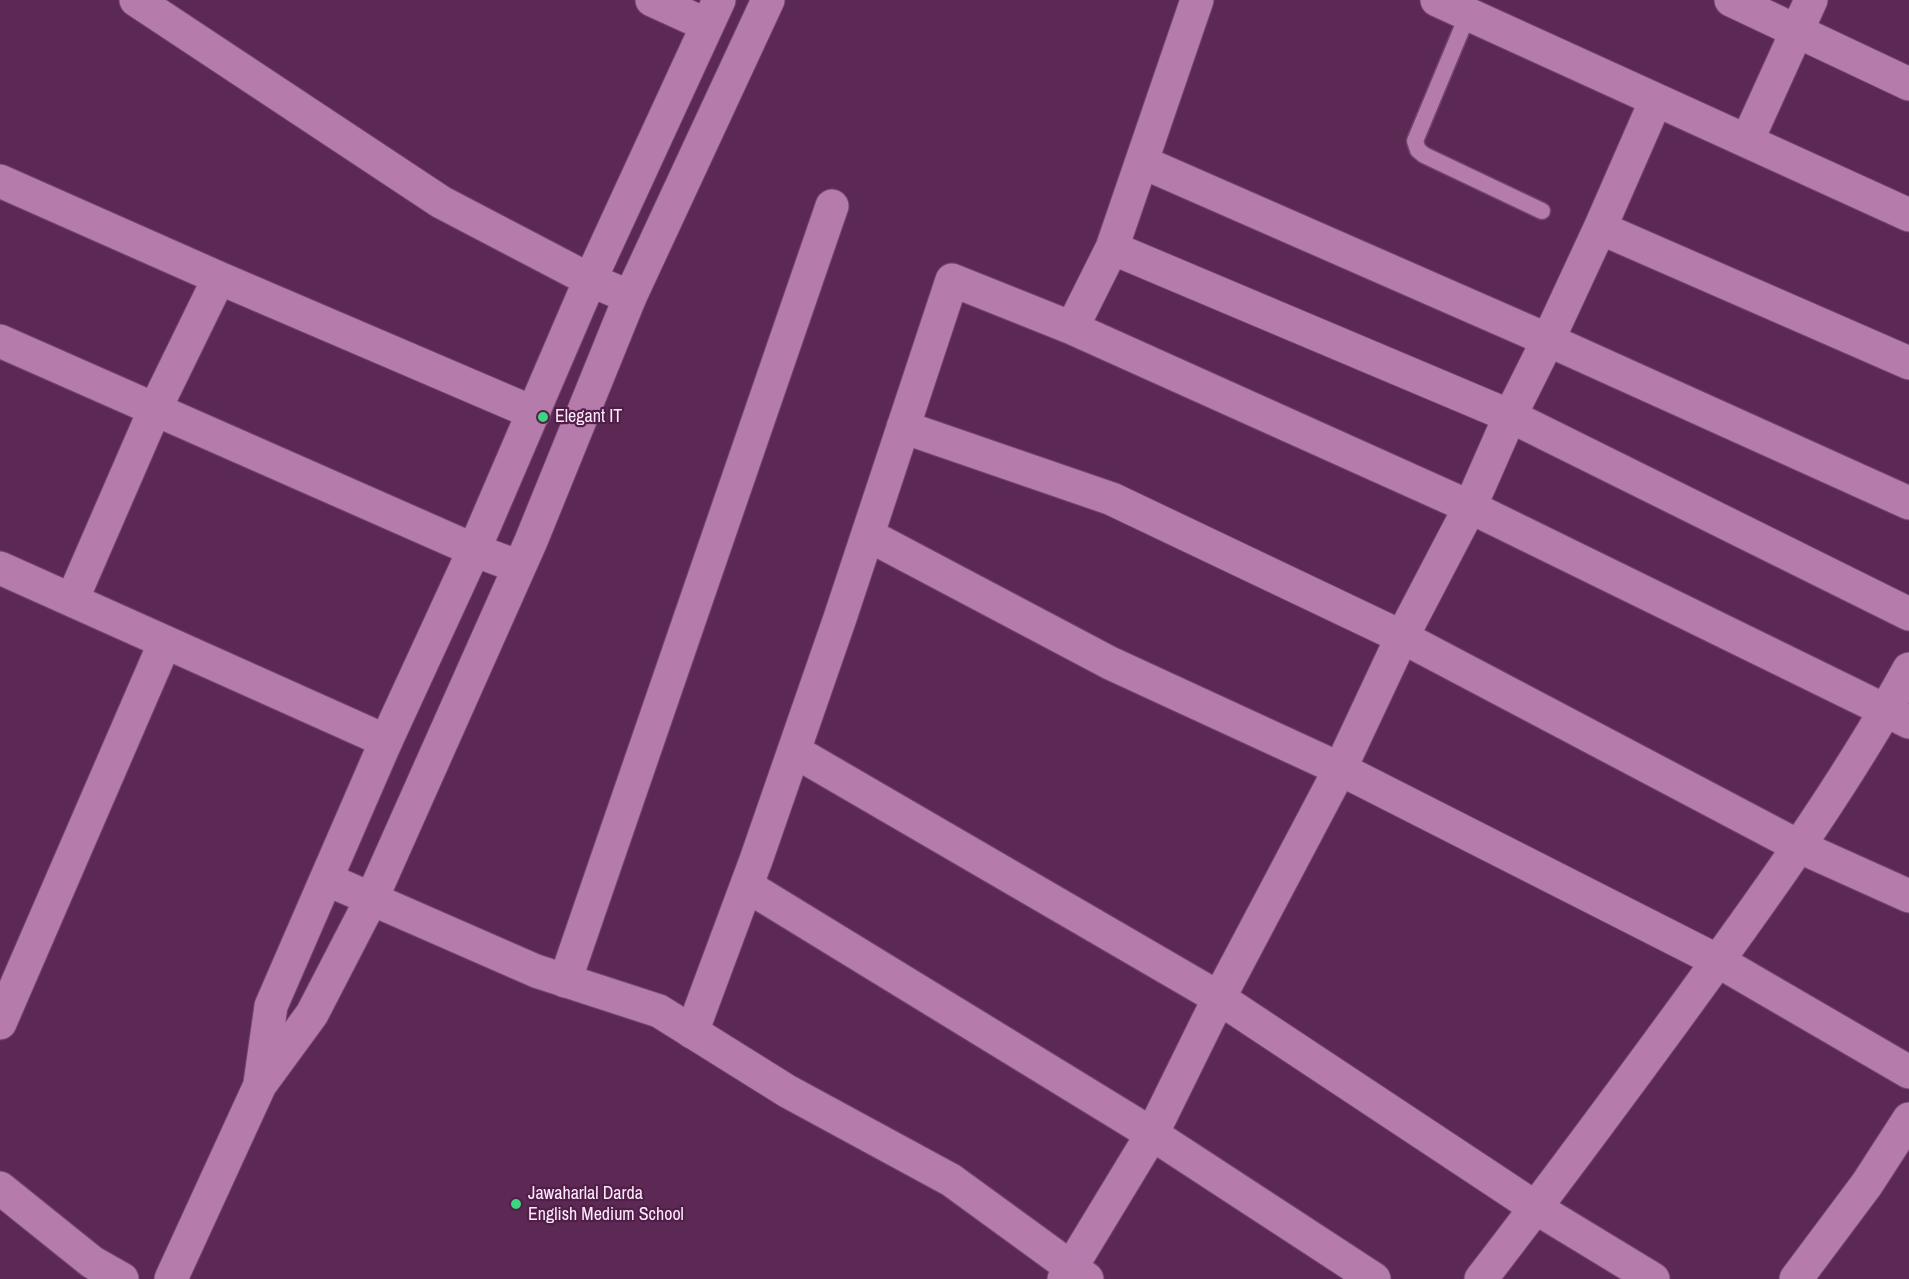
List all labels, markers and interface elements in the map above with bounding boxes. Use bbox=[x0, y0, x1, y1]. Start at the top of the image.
place label: Elegant IT bbox=[555, 406, 622, 428]
marker: Elegant IT bbox=[536, 410, 550, 424]
place label: Jawaharlal Darda English Medium School bbox=[528, 1183, 684, 1226]
marker: Jawaharlal Darda English Medium School bbox=[509, 1197, 523, 1211]

